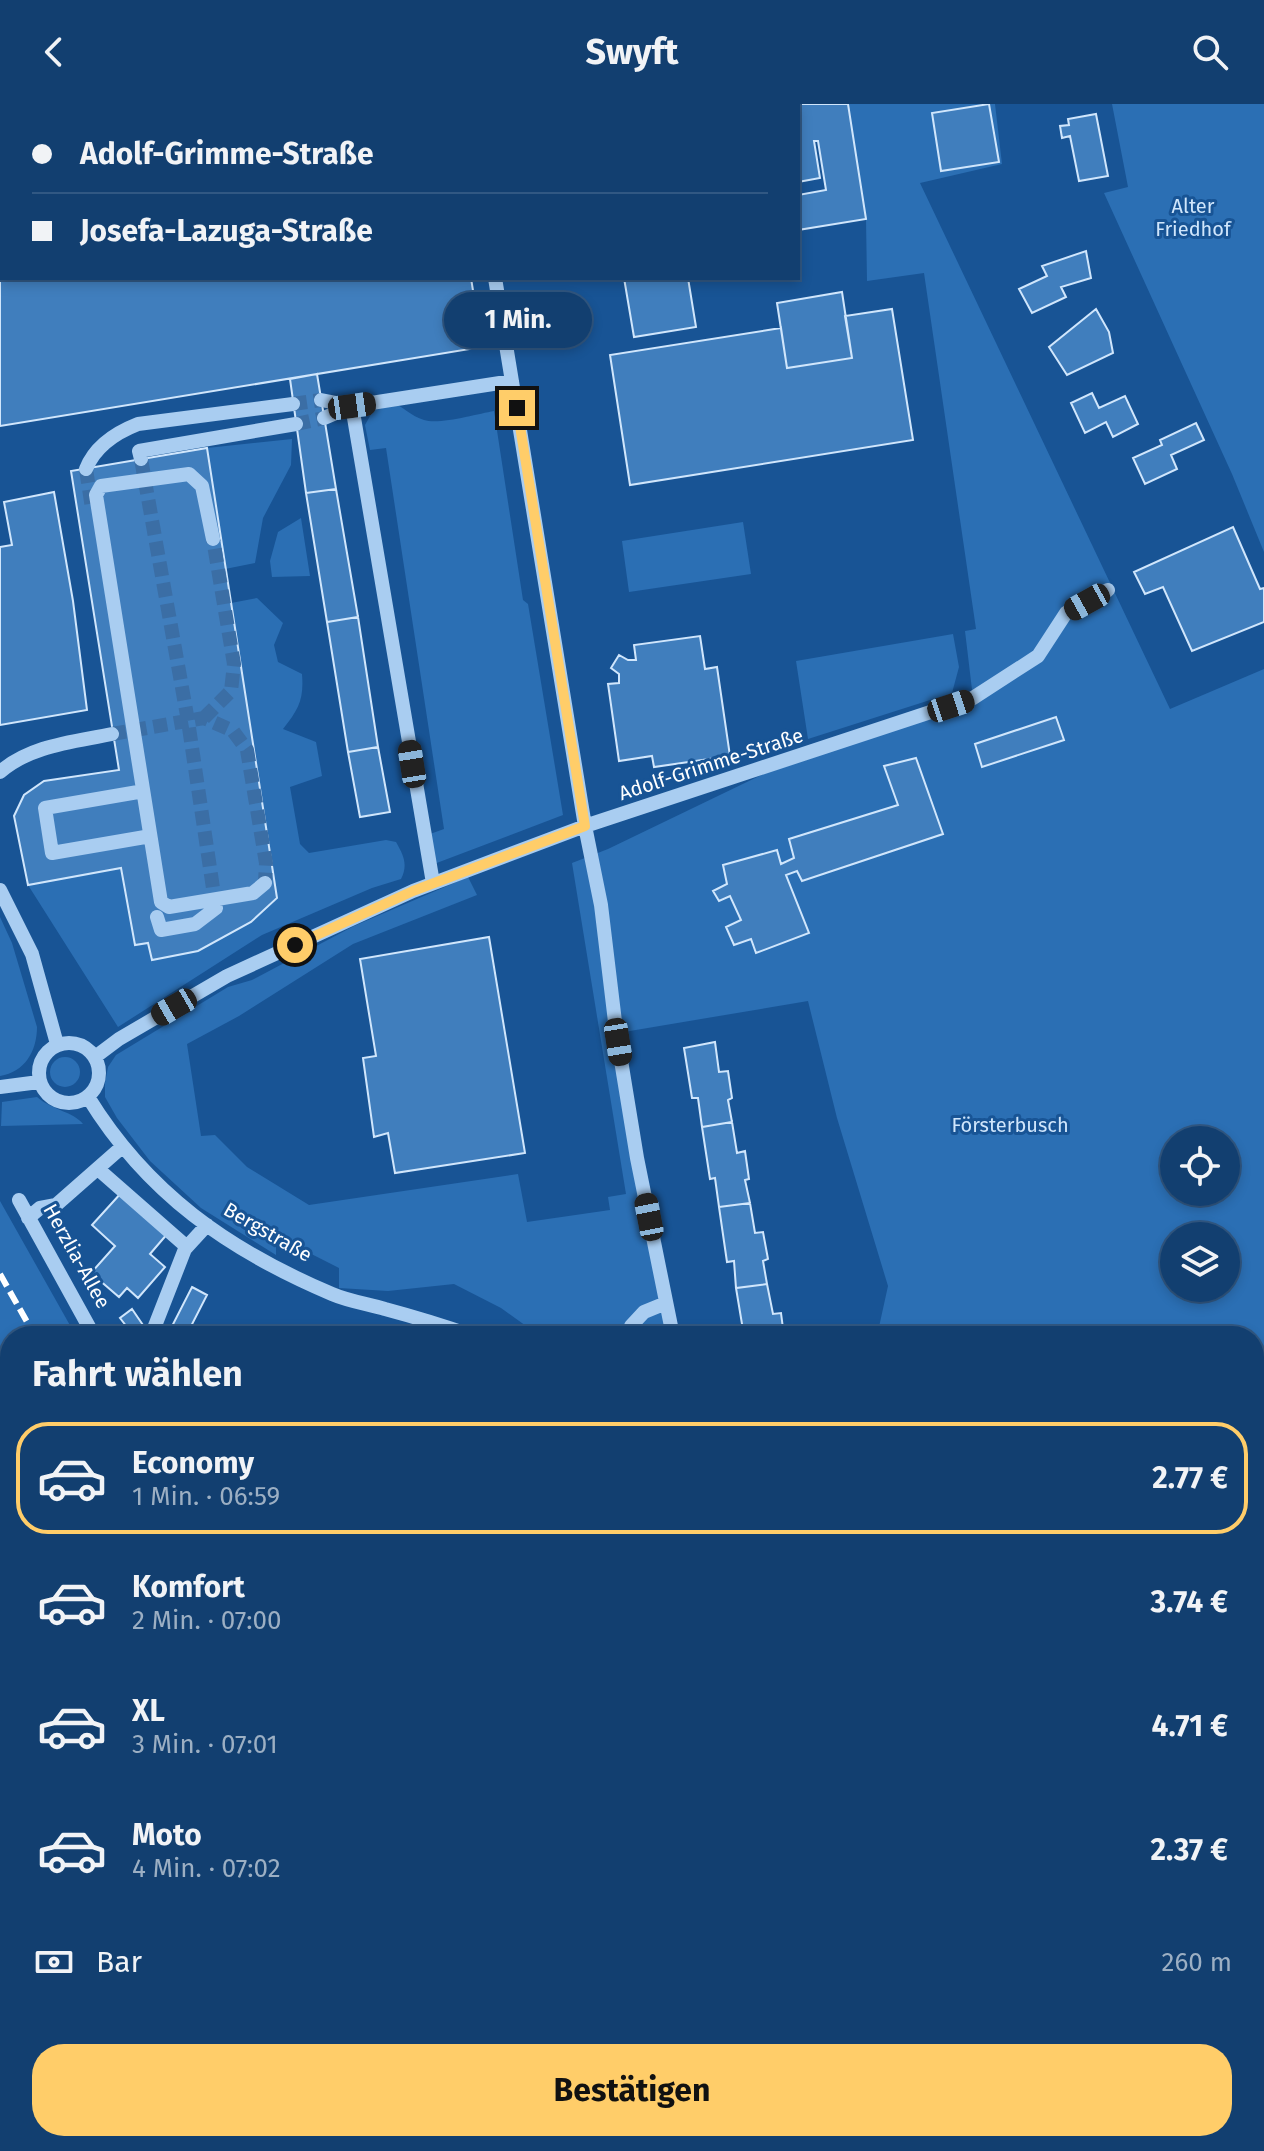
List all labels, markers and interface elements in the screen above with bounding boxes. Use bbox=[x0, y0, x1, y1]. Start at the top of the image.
icon: back bbox=[32, 30, 76, 74]
text: Swyft bbox=[586, 30, 678, 74]
icon: search bbox=[1188, 30, 1232, 74]
text: Adolf-Grimme-Straße bbox=[80, 136, 374, 172]
park label: Alter Friedhof bbox=[1155, 194, 1232, 241]
text: Josefa-Lazuga-Straße bbox=[80, 213, 373, 249]
callout: 1 Min. bbox=[443, 292, 591, 348]
text: 1 Min. bbox=[484, 304, 552, 335]
route end bbox=[499, 390, 535, 426]
car bbox=[327, 391, 377, 421]
car bbox=[1060, 580, 1114, 624]
car bbox=[924, 687, 978, 725]
street label: Adolf-Grimme-Straße bbox=[616, 723, 806, 805]
car bbox=[396, 738, 428, 790]
route start bbox=[277, 927, 313, 963]
car bbox=[147, 985, 201, 1029]
car bbox=[602, 1016, 634, 1068]
park label: Försterbusch bbox=[951, 1113, 1069, 1137]
map controls bbox=[1160, 1126, 1240, 1302]
button: locate bbox=[1160, 1126, 1240, 1206]
car bbox=[633, 1191, 665, 1243]
street label: Bergstraße bbox=[220, 1197, 316, 1267]
street label: Herzlia-Allee bbox=[38, 1200, 116, 1312]
button: layers bbox=[1160, 1222, 1240, 1302]
text: Fahrt wählen bbox=[32, 1352, 243, 1396]
icon: car bbox=[36, 1442, 108, 1514]
text: Economy bbox=[132, 1445, 254, 1481]
text: 2.77 € bbox=[1152, 1460, 1228, 1496]
text: 1 Min. · 06:59 bbox=[132, 1481, 280, 1512]
icon: car bbox=[36, 1566, 108, 1638]
text: Komfort bbox=[132, 1569, 245, 1605]
text: 3.74 € bbox=[1151, 1584, 1228, 1620]
text: 2 Min. · 07:00 bbox=[132, 1605, 282, 1636]
icon: car bbox=[36, 1690, 108, 1762]
text: XL bbox=[132, 1693, 165, 1729]
text: 4.71 € bbox=[1151, 1708, 1228, 1744]
text: 3 Min. · 07:01 bbox=[132, 1729, 278, 1760]
icon: car bbox=[36, 1814, 108, 1886]
text: Moto bbox=[132, 1817, 202, 1853]
text: 2.37 € bbox=[1150, 1832, 1228, 1868]
text: 4 Min. · 07:02 bbox=[132, 1853, 281, 1884]
icon: cash bbox=[32, 1940, 76, 1984]
text: Bar bbox=[96, 1944, 142, 1980]
text: 260 m bbox=[1162, 1947, 1232, 1978]
button: Bestätigen bbox=[32, 2044, 1232, 2136]

